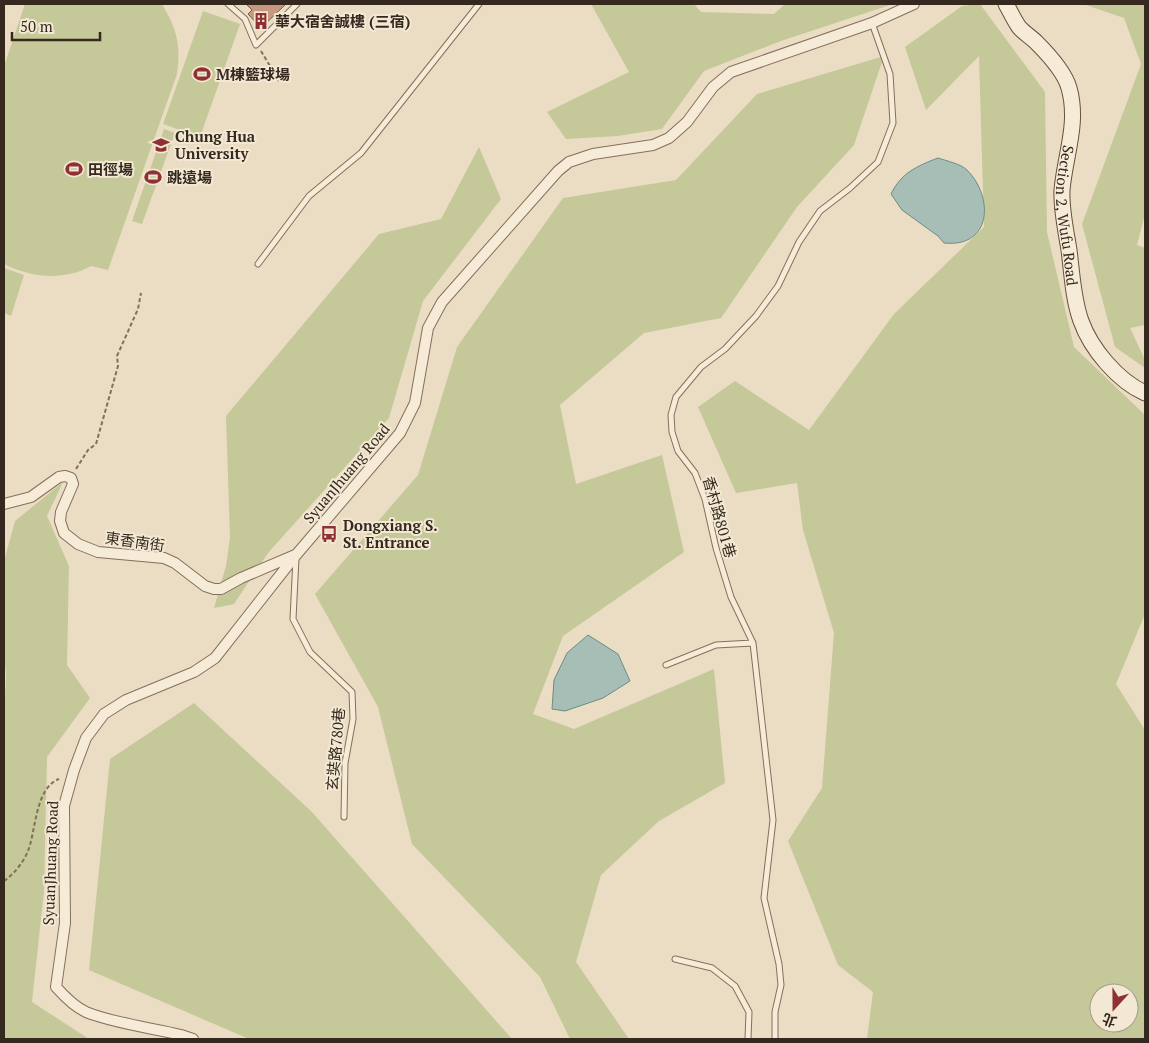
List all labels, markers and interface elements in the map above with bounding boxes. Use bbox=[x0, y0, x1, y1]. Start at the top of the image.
scale bar bbox=[12, 10, 100, 42]
building icon: 華大宿舍誠樓 (三宿) bbox=[251, 11, 271, 31]
place label: 華大宿舍誠樓 (三宿) bbox=[275, 11, 410, 31]
text: 50 m bbox=[20, 16, 53, 36]
sports icon: M棟籃球場 bbox=[192, 64, 212, 84]
place label: M棟籃球場 bbox=[216, 64, 290, 84]
place label: Chung Hua University bbox=[175, 126, 256, 163]
school or university icon: Chung Hua University bbox=[151, 135, 171, 155]
street label: Section 2, Wufu Road bbox=[1052, 144, 1083, 287]
sports icon: 田徑場 bbox=[64, 159, 84, 179]
place label: 田徑場 bbox=[88, 159, 133, 179]
sports icon: 跳遠場 bbox=[143, 167, 163, 187]
place label: 跳遠場 bbox=[167, 167, 212, 187]
street label: SyuanJhuang Road bbox=[298, 419, 394, 527]
street label: 香村路801巷 bbox=[699, 474, 741, 560]
place label: Dongxiang S. St. Entrance bbox=[343, 515, 438, 552]
bus stop icon: Dongxiang S. St. Entrance bbox=[319, 524, 339, 544]
street label: 東香南街 bbox=[104, 527, 166, 555]
street label: 玄奘路780巷 bbox=[321, 706, 349, 792]
street label: SyuanJhuang Road bbox=[38, 800, 62, 926]
north arrow bbox=[1089, 983, 1139, 1033]
text: 北 bbox=[1099, 1009, 1119, 1032]

